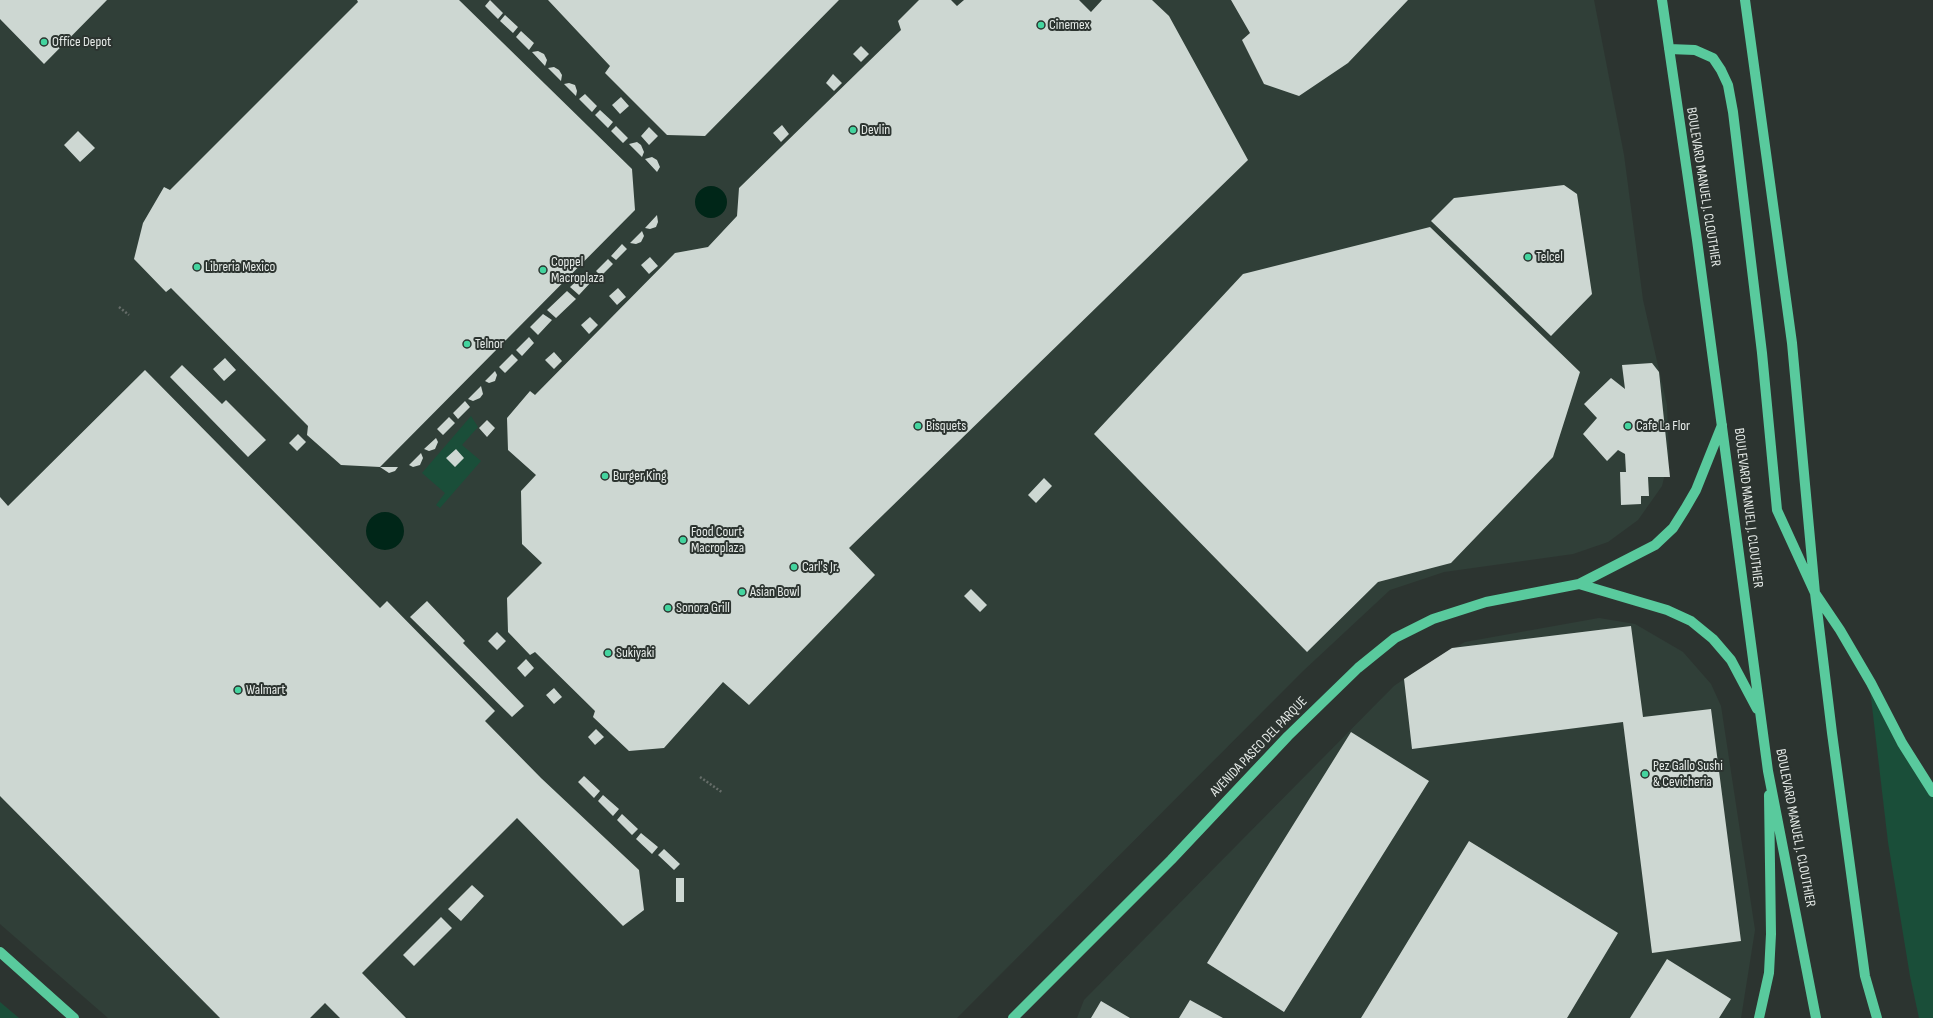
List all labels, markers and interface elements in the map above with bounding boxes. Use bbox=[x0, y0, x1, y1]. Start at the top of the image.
place label: Cinemex bbox=[1049, 17, 1090, 33]
marker: Cinemex bbox=[1036, 20, 1046, 30]
place label: Office Depot bbox=[52, 34, 111, 50]
marker: Office Depot bbox=[39, 37, 49, 47]
street label: BOULEVARD MANUEL J. CLOUTHIER bbox=[1682, 106, 1724, 268]
place label: Devlin bbox=[861, 122, 890, 138]
marker: Devlin bbox=[848, 125, 858, 135]
place label: Telcel bbox=[1536, 249, 1563, 265]
marker: Telcel bbox=[1523, 252, 1533, 262]
place label: Coppel Macroplaza bbox=[551, 254, 604, 286]
place label: Libreria Mexico bbox=[205, 259, 275, 275]
marker: Libreria Mexico bbox=[192, 262, 202, 272]
marker: Coppel Macroplaza bbox=[538, 265, 548, 275]
place label: Telnor bbox=[475, 336, 504, 352]
marker: Telnor bbox=[462, 339, 472, 349]
place label: Bisquets bbox=[926, 418, 966, 434]
place label: Cafe La Flor bbox=[1636, 418, 1690, 434]
marker: Bisquets bbox=[913, 421, 923, 431]
marker: Cafe La Flor bbox=[1623, 421, 1633, 431]
street label: BOULEVARD MANUEL J. CLOUTHIER bbox=[1730, 427, 1766, 589]
place label: Burger King bbox=[613, 468, 667, 484]
marker: Burger King bbox=[600, 471, 610, 481]
place label: Food Court Macroplaza bbox=[691, 524, 744, 556]
marker: Food Court Macroplaza bbox=[678, 535, 688, 545]
place label: Carl's Jr. bbox=[802, 559, 839, 575]
marker: Carl's Jr. bbox=[789, 562, 799, 572]
place label: Asian Bowl bbox=[750, 584, 800, 600]
marker: Asian Bowl bbox=[737, 587, 747, 597]
place label: Sonora Grill bbox=[676, 600, 730, 616]
marker: Sonora Grill bbox=[663, 603, 673, 613]
place label: Sukiyaki bbox=[616, 645, 654, 661]
marker: Sukiyaki bbox=[603, 648, 613, 658]
place label: Walmart bbox=[246, 682, 286, 698]
marker: Walmart bbox=[233, 685, 243, 695]
street label: AVENIDA PASEO DEL PARQUE bbox=[1207, 694, 1311, 800]
street label: BOULEVARD MANUEL J. CLOUTHIER bbox=[1771, 747, 1819, 909]
place label: Pez Gallo Sushi & Cevicheria bbox=[1653, 758, 1723, 790]
marker: Pez Gallo Sushi & Cevicheria bbox=[1640, 769, 1650, 779]

